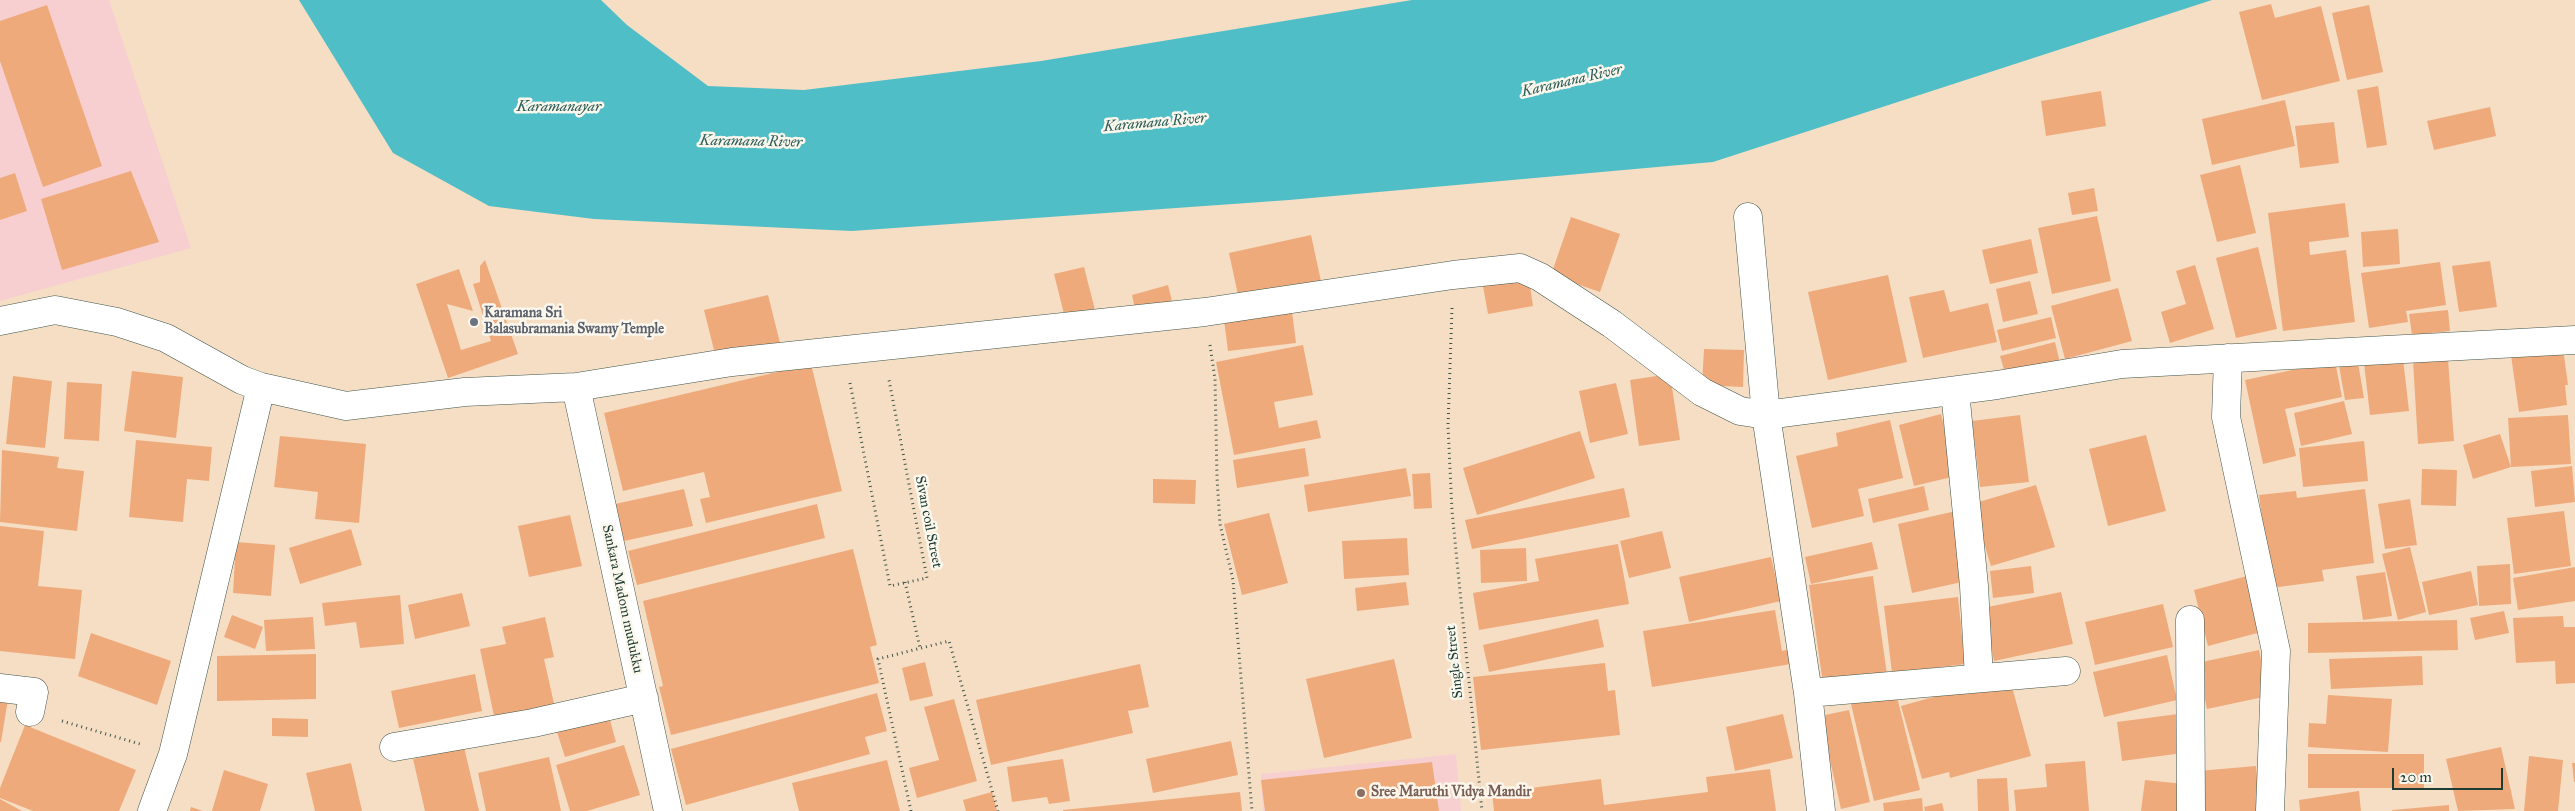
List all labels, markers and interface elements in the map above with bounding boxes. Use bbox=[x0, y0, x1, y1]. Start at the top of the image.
water label: Karamana River bbox=[1520, 61, 1624, 101]
water label: Karamanayar bbox=[517, 98, 601, 116]
water label: Karamana River bbox=[1103, 110, 1207, 136]
water label: Karamana River bbox=[699, 132, 803, 152]
place label: Karamana Sri Balasubramania Swamy Temple bbox=[484, 306, 664, 338]
marker: Karamana Sri Balasubramania Swamy Temple bbox=[468, 316, 480, 328]
street label: Sivan coil Street bbox=[911, 475, 945, 569]
street label: Sankara Madom mudukku bbox=[598, 523, 646, 675]
street label: Single Street bbox=[1443, 625, 1467, 699]
scale bar bbox=[2395, 758, 2506, 790]
text: 20 m bbox=[2400, 768, 2432, 786]
place label: Sree Maruthi Vidya Mandir bbox=[1371, 785, 1532, 801]
marker: Sree Maruthi Vidya Mandir bbox=[1355, 787, 1367, 799]

